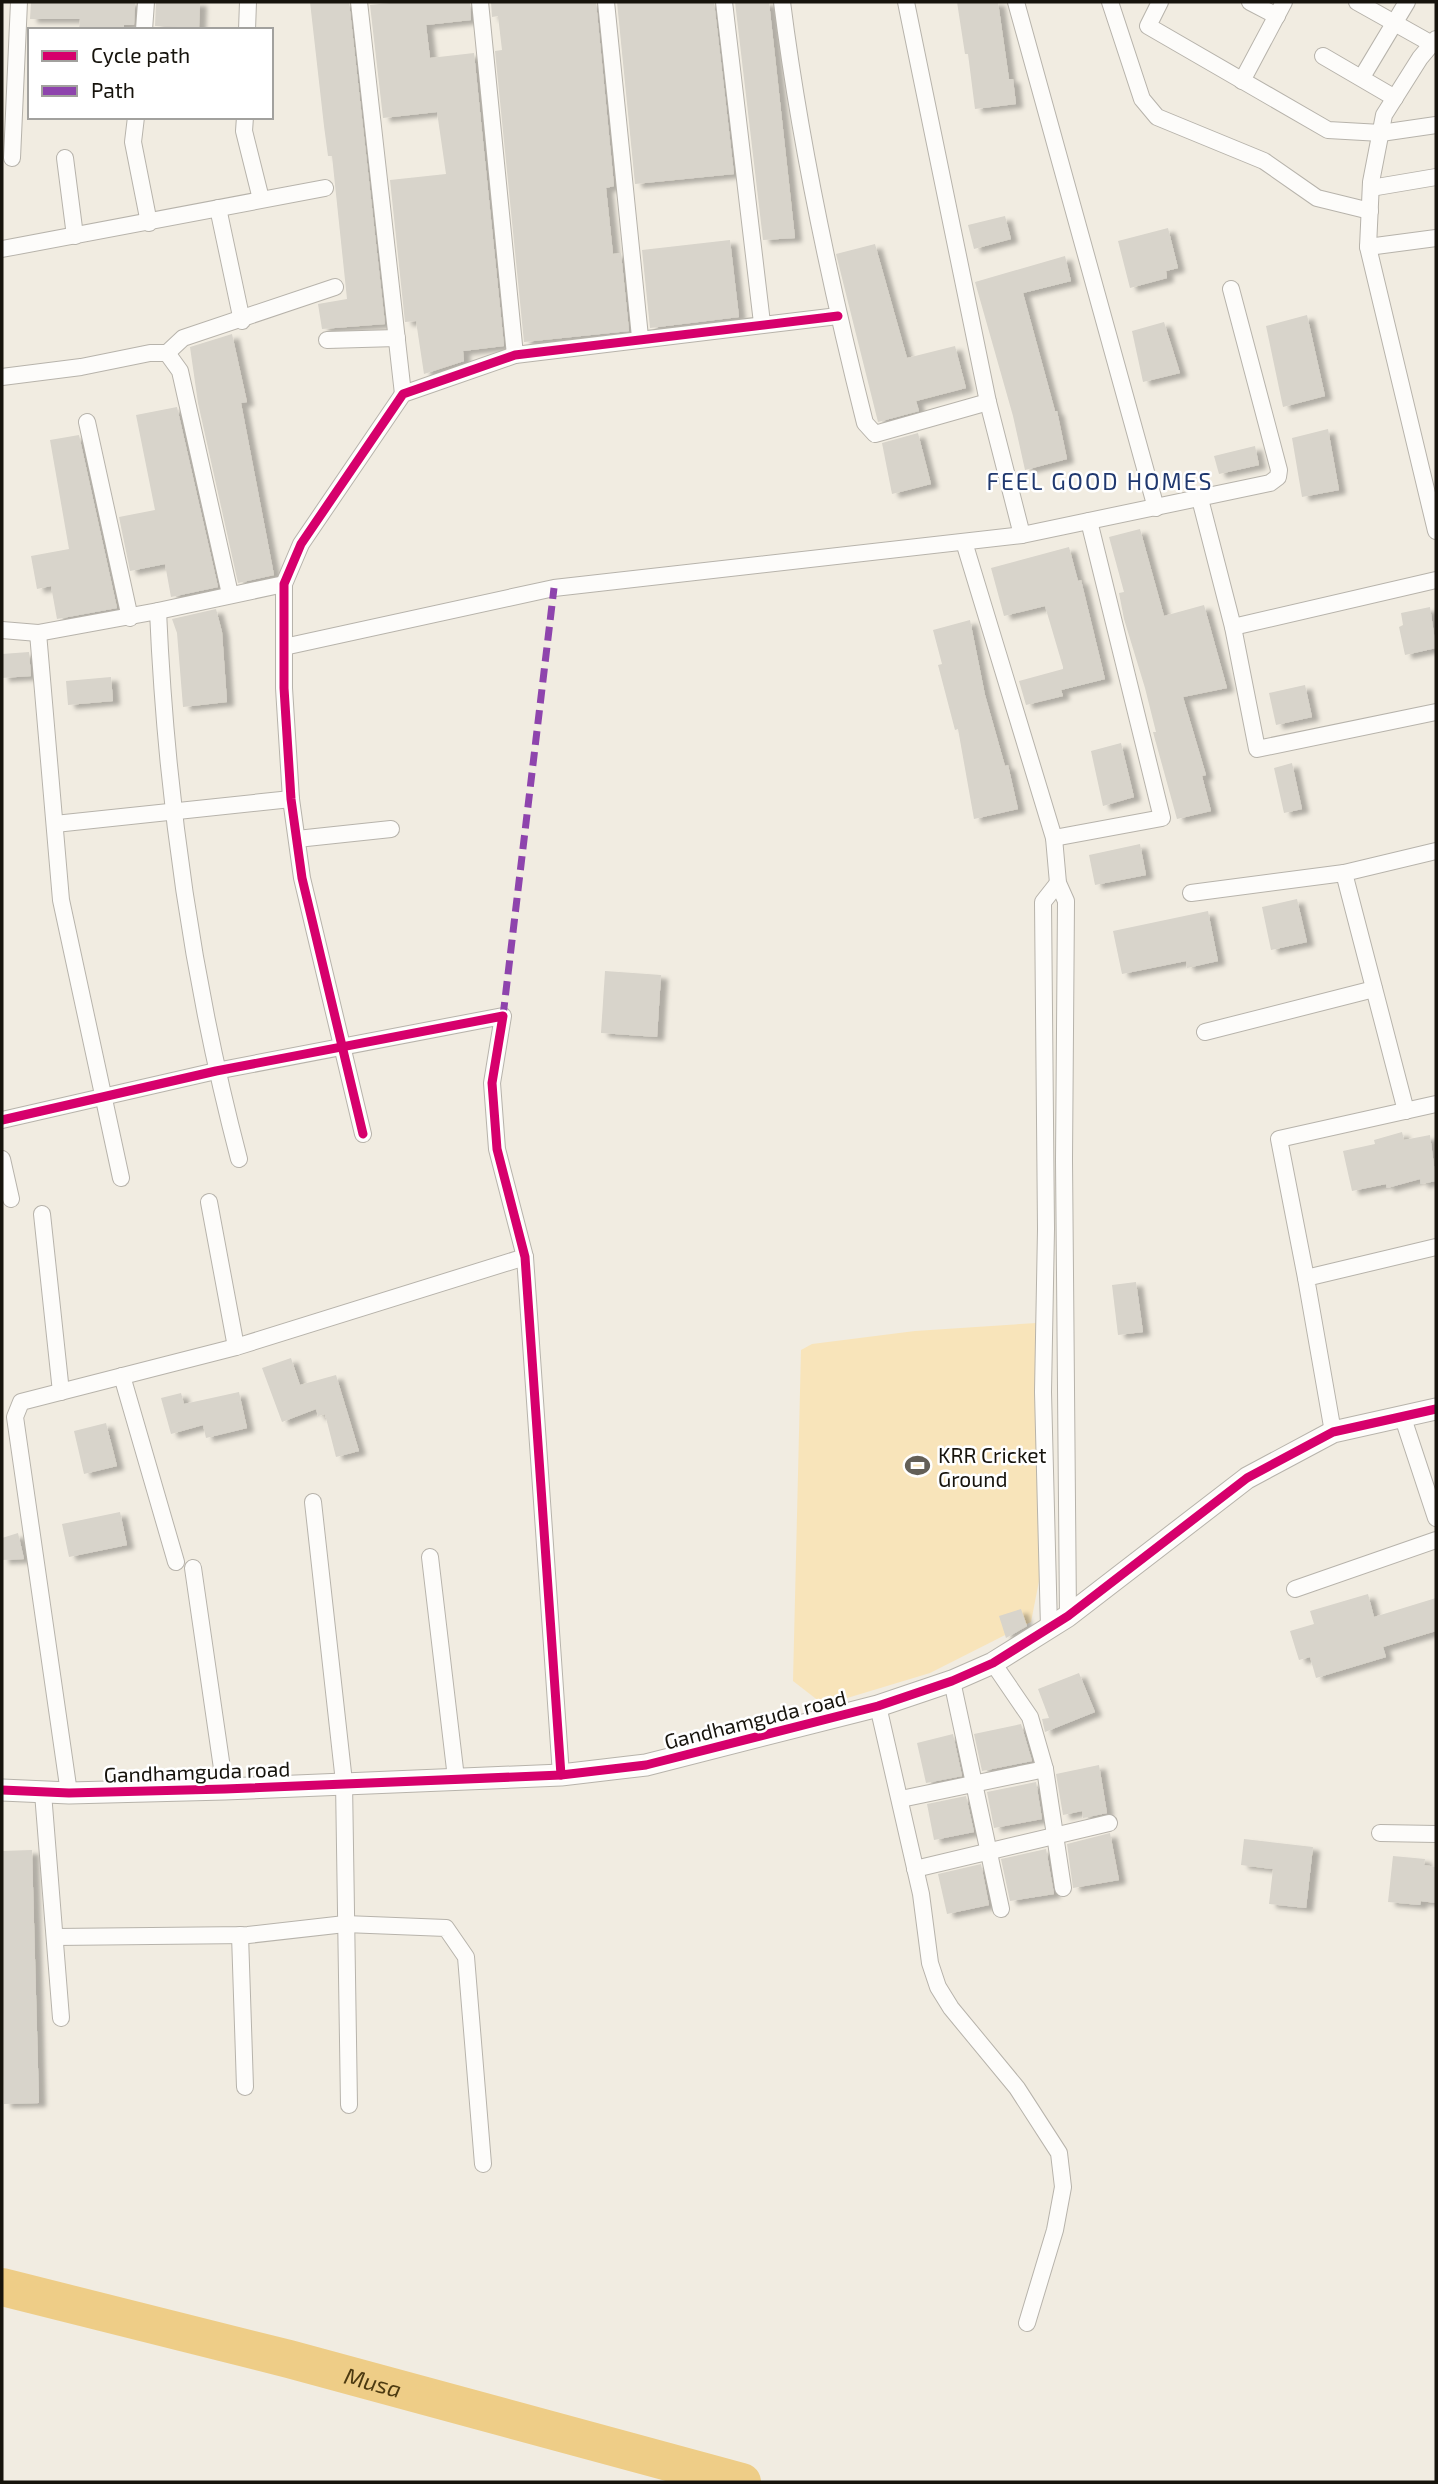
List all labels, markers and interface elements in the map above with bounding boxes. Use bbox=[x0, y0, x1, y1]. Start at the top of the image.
legend bbox=[28, 28, 273, 119]
text: Cycle path bbox=[91, 42, 190, 67]
text: Path bbox=[91, 77, 135, 102]
district label: FEEL GOOD HOMES bbox=[987, 467, 1213, 495]
place label: KRR Cricket Ground bbox=[938, 1442, 1047, 1491]
sports icon: KRR Cricket Ground bbox=[904, 1452, 932, 1480]
street label: Gandhamguda road bbox=[661, 1684, 849, 1754]
street label: Gandhamguda road bbox=[103, 1755, 291, 1787]
water label: Musa bbox=[341, 2361, 405, 2403]

